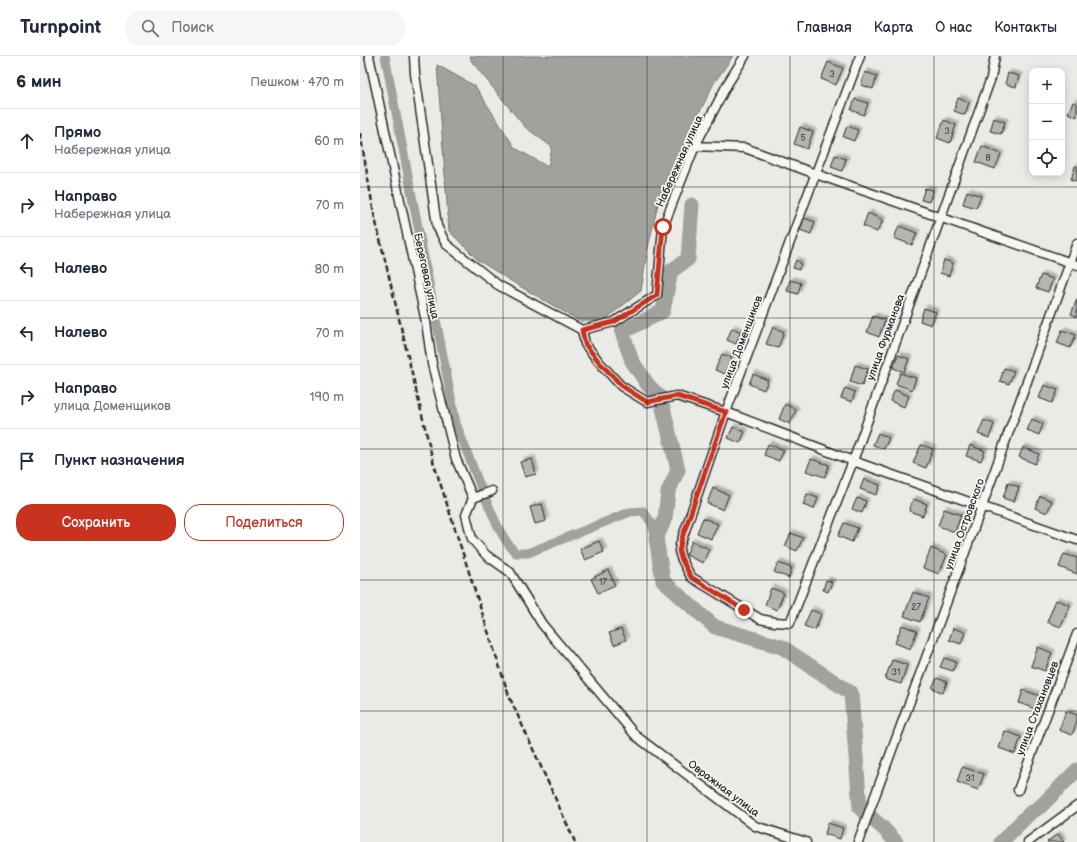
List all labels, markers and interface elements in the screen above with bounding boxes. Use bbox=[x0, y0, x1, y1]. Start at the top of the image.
search box bbox=[125, 10, 405, 46]
text: Turnpoint bbox=[20, 16, 101, 39]
icon: search bbox=[139, 17, 161, 39]
text: Поиск bbox=[171, 18, 214, 37]
text: Главная bbox=[797, 19, 852, 36]
text: Карта bbox=[874, 19, 913, 36]
text: О нас bbox=[935, 19, 972, 36]
text: Контакты bbox=[994, 19, 1057, 36]
map controls bbox=[1029, 68, 1065, 176]
button: + bbox=[1029, 68, 1065, 104]
house number: 3 bbox=[829, 69, 835, 80]
text: 6 мин bbox=[16, 72, 62, 92]
text: Пешком · 470 m bbox=[250, 74, 344, 90]
button: − bbox=[1029, 104, 1065, 140]
street label: Набережная улица bbox=[653, 113, 706, 209]
text: Прямо bbox=[54, 123, 101, 142]
house number: 3 bbox=[944, 126, 950, 137]
icon: ahead bbox=[16, 130, 38, 152]
text: 60 m bbox=[314, 133, 344, 149]
house number: 5 bbox=[800, 133, 806, 144]
button: locate bbox=[1029, 140, 1065, 176]
text: Набережная улица bbox=[54, 142, 171, 158]
house number: 8 bbox=[985, 153, 991, 164]
text: Направо bbox=[54, 187, 117, 206]
icon: right bbox=[16, 194, 38, 216]
text: 70 m bbox=[316, 197, 344, 213]
text: Набережная улица bbox=[54, 206, 171, 222]
route start bbox=[654, 218, 672, 236]
street label: Береговая улица bbox=[411, 232, 442, 321]
icon: left bbox=[16, 258, 38, 280]
text: Налево bbox=[54, 259, 107, 278]
text: 80 m bbox=[315, 261, 344, 277]
street label: улица Фурманова bbox=[864, 292, 907, 382]
street label: улица Доменщиков bbox=[718, 293, 765, 391]
icon: left bbox=[16, 322, 38, 344]
text: Налево bbox=[54, 323, 107, 342]
text: 70 m bbox=[316, 325, 344, 341]
text: Направо bbox=[54, 379, 117, 398]
icon: right bbox=[16, 386, 38, 408]
text: 190 m bbox=[310, 389, 344, 405]
text: улица Доменщиков bbox=[54, 398, 171, 414]
icon: arrive bbox=[16, 450, 38, 472]
text: Пункт назначения bbox=[54, 451, 185, 470]
street label: улица Островского bbox=[942, 477, 987, 572]
button: Сохранить bbox=[16, 504, 176, 541]
button: Поделиться bbox=[184, 504, 344, 541]
house number: 17 bbox=[599, 577, 608, 588]
route end bbox=[735, 601, 753, 619]
house number: 27 bbox=[911, 602, 921, 613]
street label: улица Стахановцев bbox=[1014, 659, 1061, 757]
house number: 31 bbox=[891, 667, 901, 678]
street label: Овражная улица bbox=[685, 757, 762, 820]
house number: 31 bbox=[965, 773, 975, 784]

